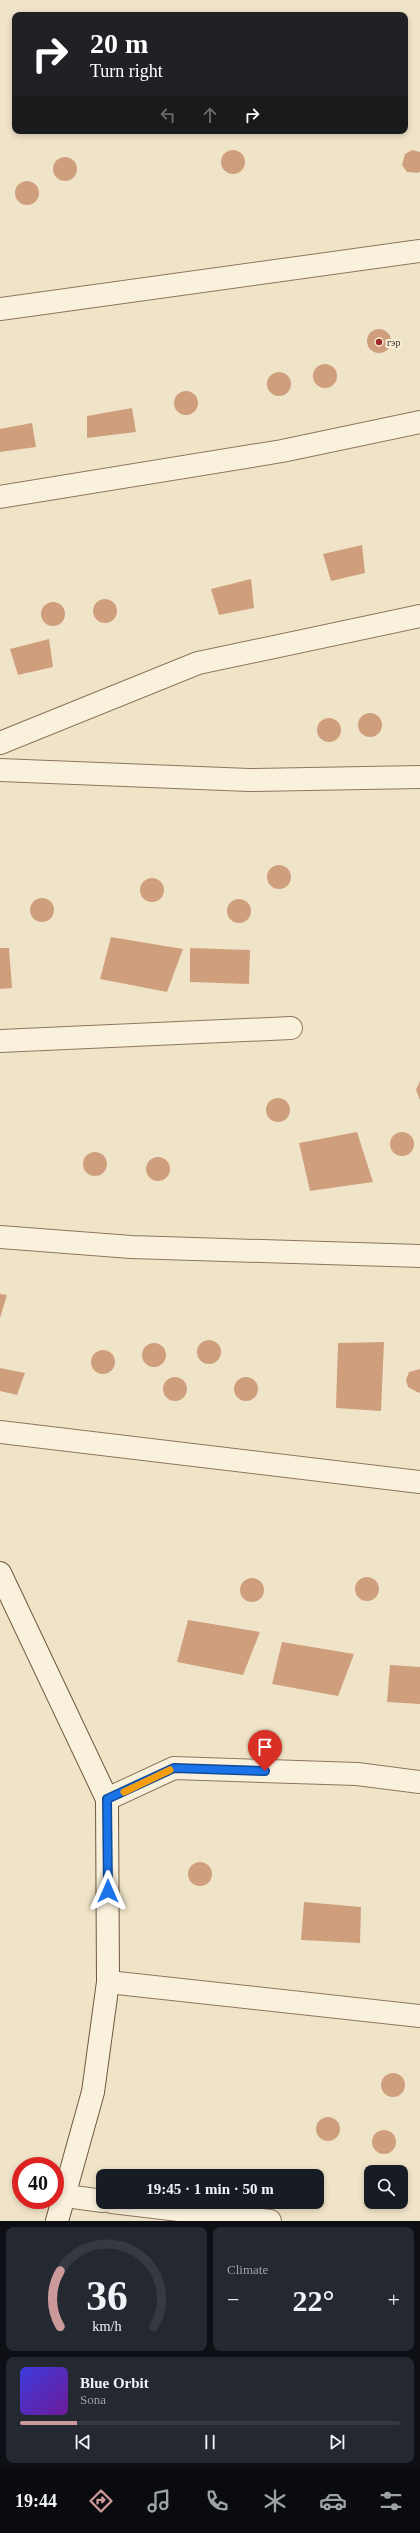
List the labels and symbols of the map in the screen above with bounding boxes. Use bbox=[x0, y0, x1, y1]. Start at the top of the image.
marker: гэр bbox=[374, 337, 384, 347]
place label: гэр bbox=[387, 337, 400, 348]
pin bbox=[248, 1730, 282, 1771]
position arrow bbox=[87, 1870, 129, 1912]
speed limit sign: 40 bbox=[12, 2157, 64, 2209]

